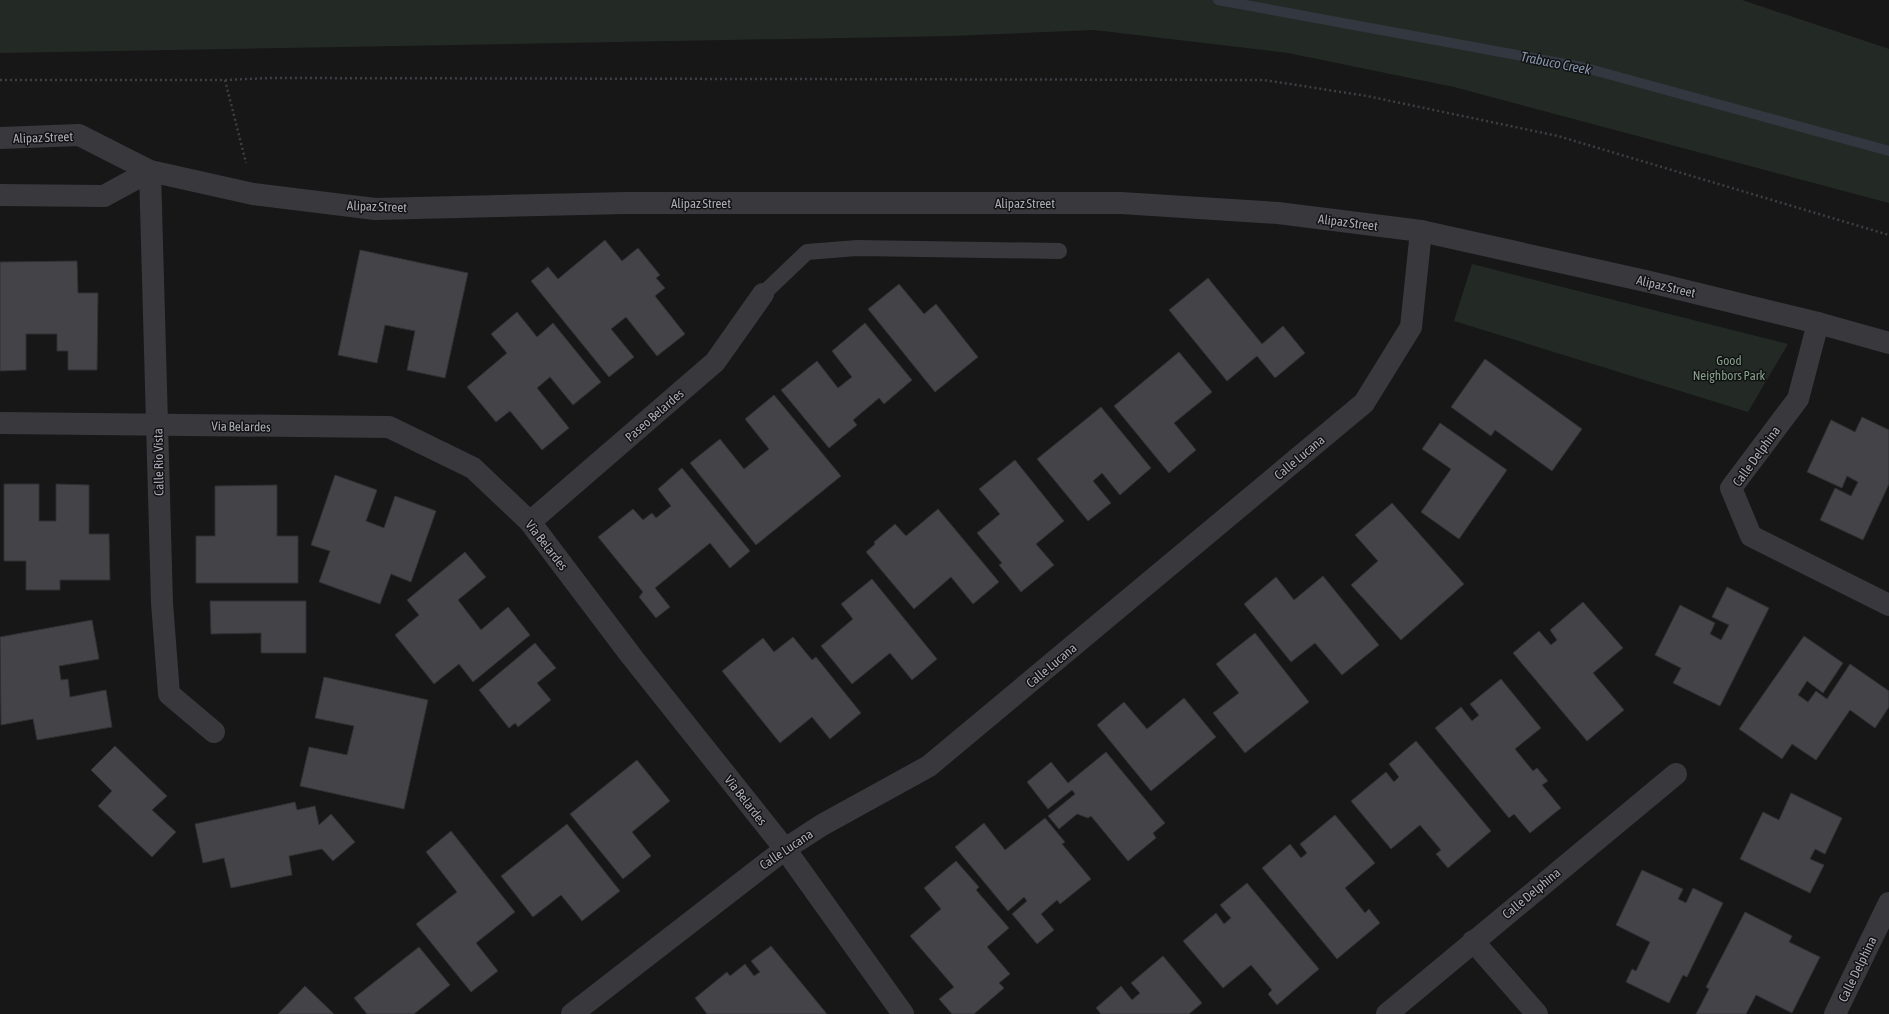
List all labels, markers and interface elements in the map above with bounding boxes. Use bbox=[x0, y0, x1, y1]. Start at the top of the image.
water label: Trabuco Creek bbox=[1520, 48, 1593, 78]
street label: Alipaz Street bbox=[13, 129, 74, 146]
street label: Alipaz Street bbox=[671, 196, 731, 211]
street label: Alipaz Street bbox=[995, 196, 1055, 211]
street label: Alipaz Street bbox=[347, 198, 407, 215]
street label: Alipaz Street bbox=[1317, 211, 1379, 234]
street label: Alipaz Street bbox=[1635, 272, 1697, 301]
park label: Good Neighbors Park bbox=[1693, 353, 1766, 383]
street label: Paseo Belardes bbox=[622, 386, 687, 445]
street label: Via Belardes bbox=[211, 418, 271, 435]
street label: Calle Delphina bbox=[1730, 423, 1783, 489]
street label: Calle Rio Vista bbox=[150, 428, 167, 496]
street label: Calle Lucana bbox=[1271, 432, 1327, 483]
street label: Via Belardes bbox=[522, 517, 571, 574]
street label: Calle Lucana bbox=[1023, 640, 1079, 691]
street label: Via Belardes bbox=[721, 772, 770, 829]
street label: Calle Lucana bbox=[757, 826, 816, 873]
street label: Calle Delphina bbox=[1499, 865, 1563, 922]
street label: Calle Delphina bbox=[1835, 934, 1880, 1004]

